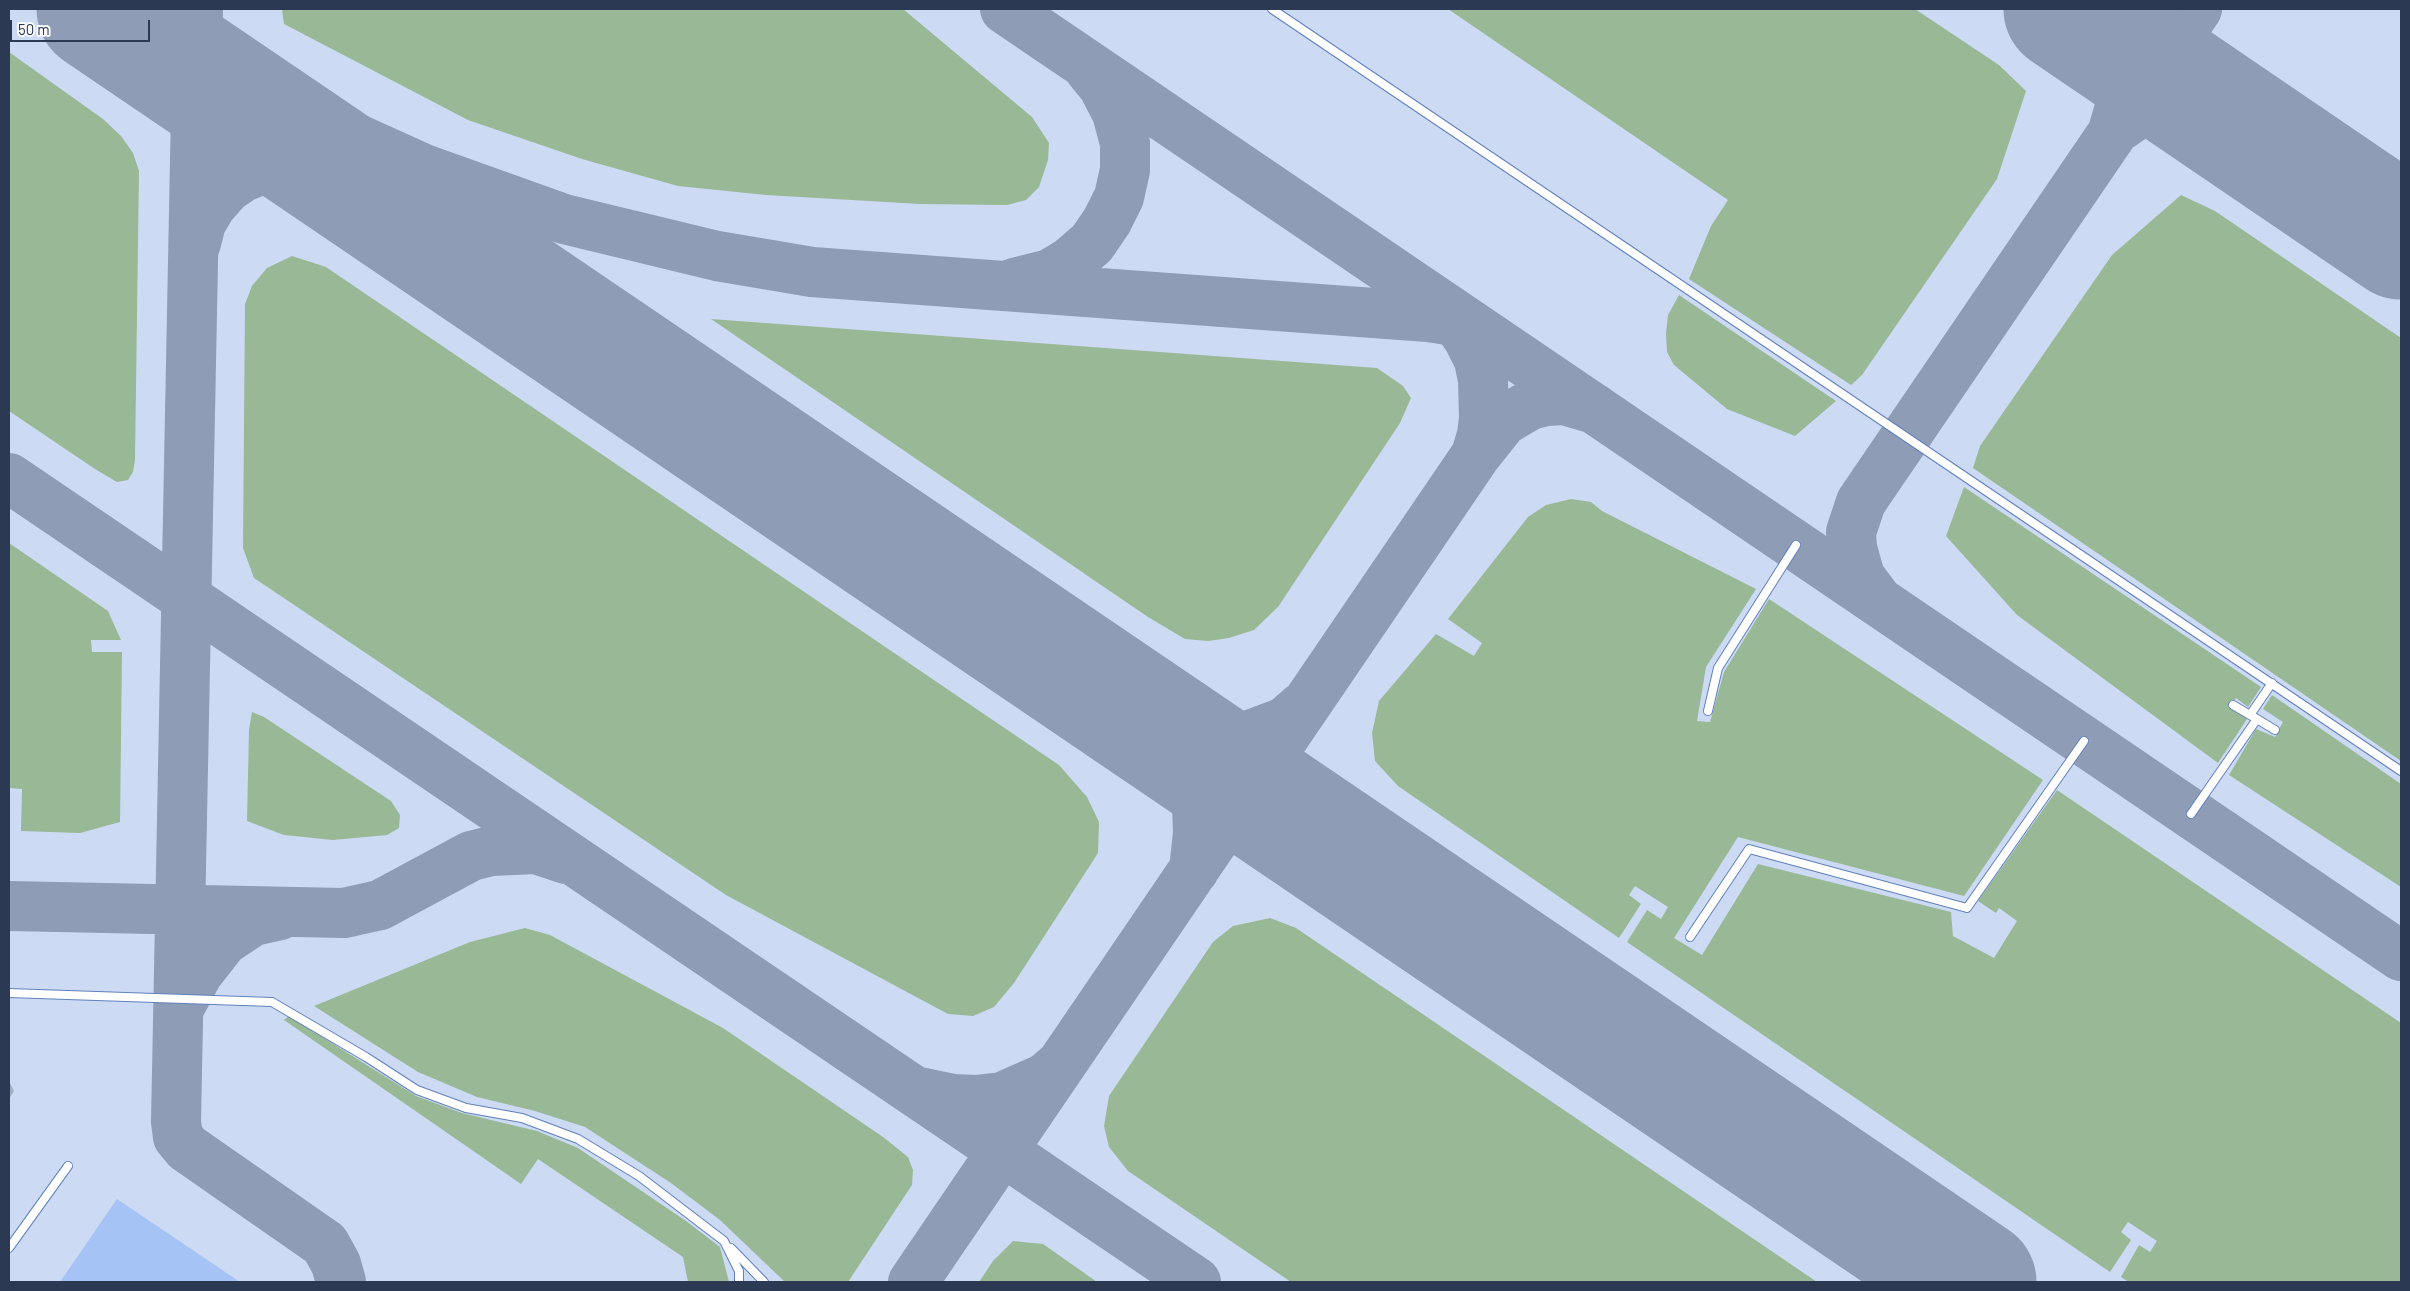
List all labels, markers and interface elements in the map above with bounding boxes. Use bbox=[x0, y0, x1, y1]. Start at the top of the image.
scale bar bbox=[12, 10, 152, 42]
text: 50 m bbox=[18, 20, 50, 38]

